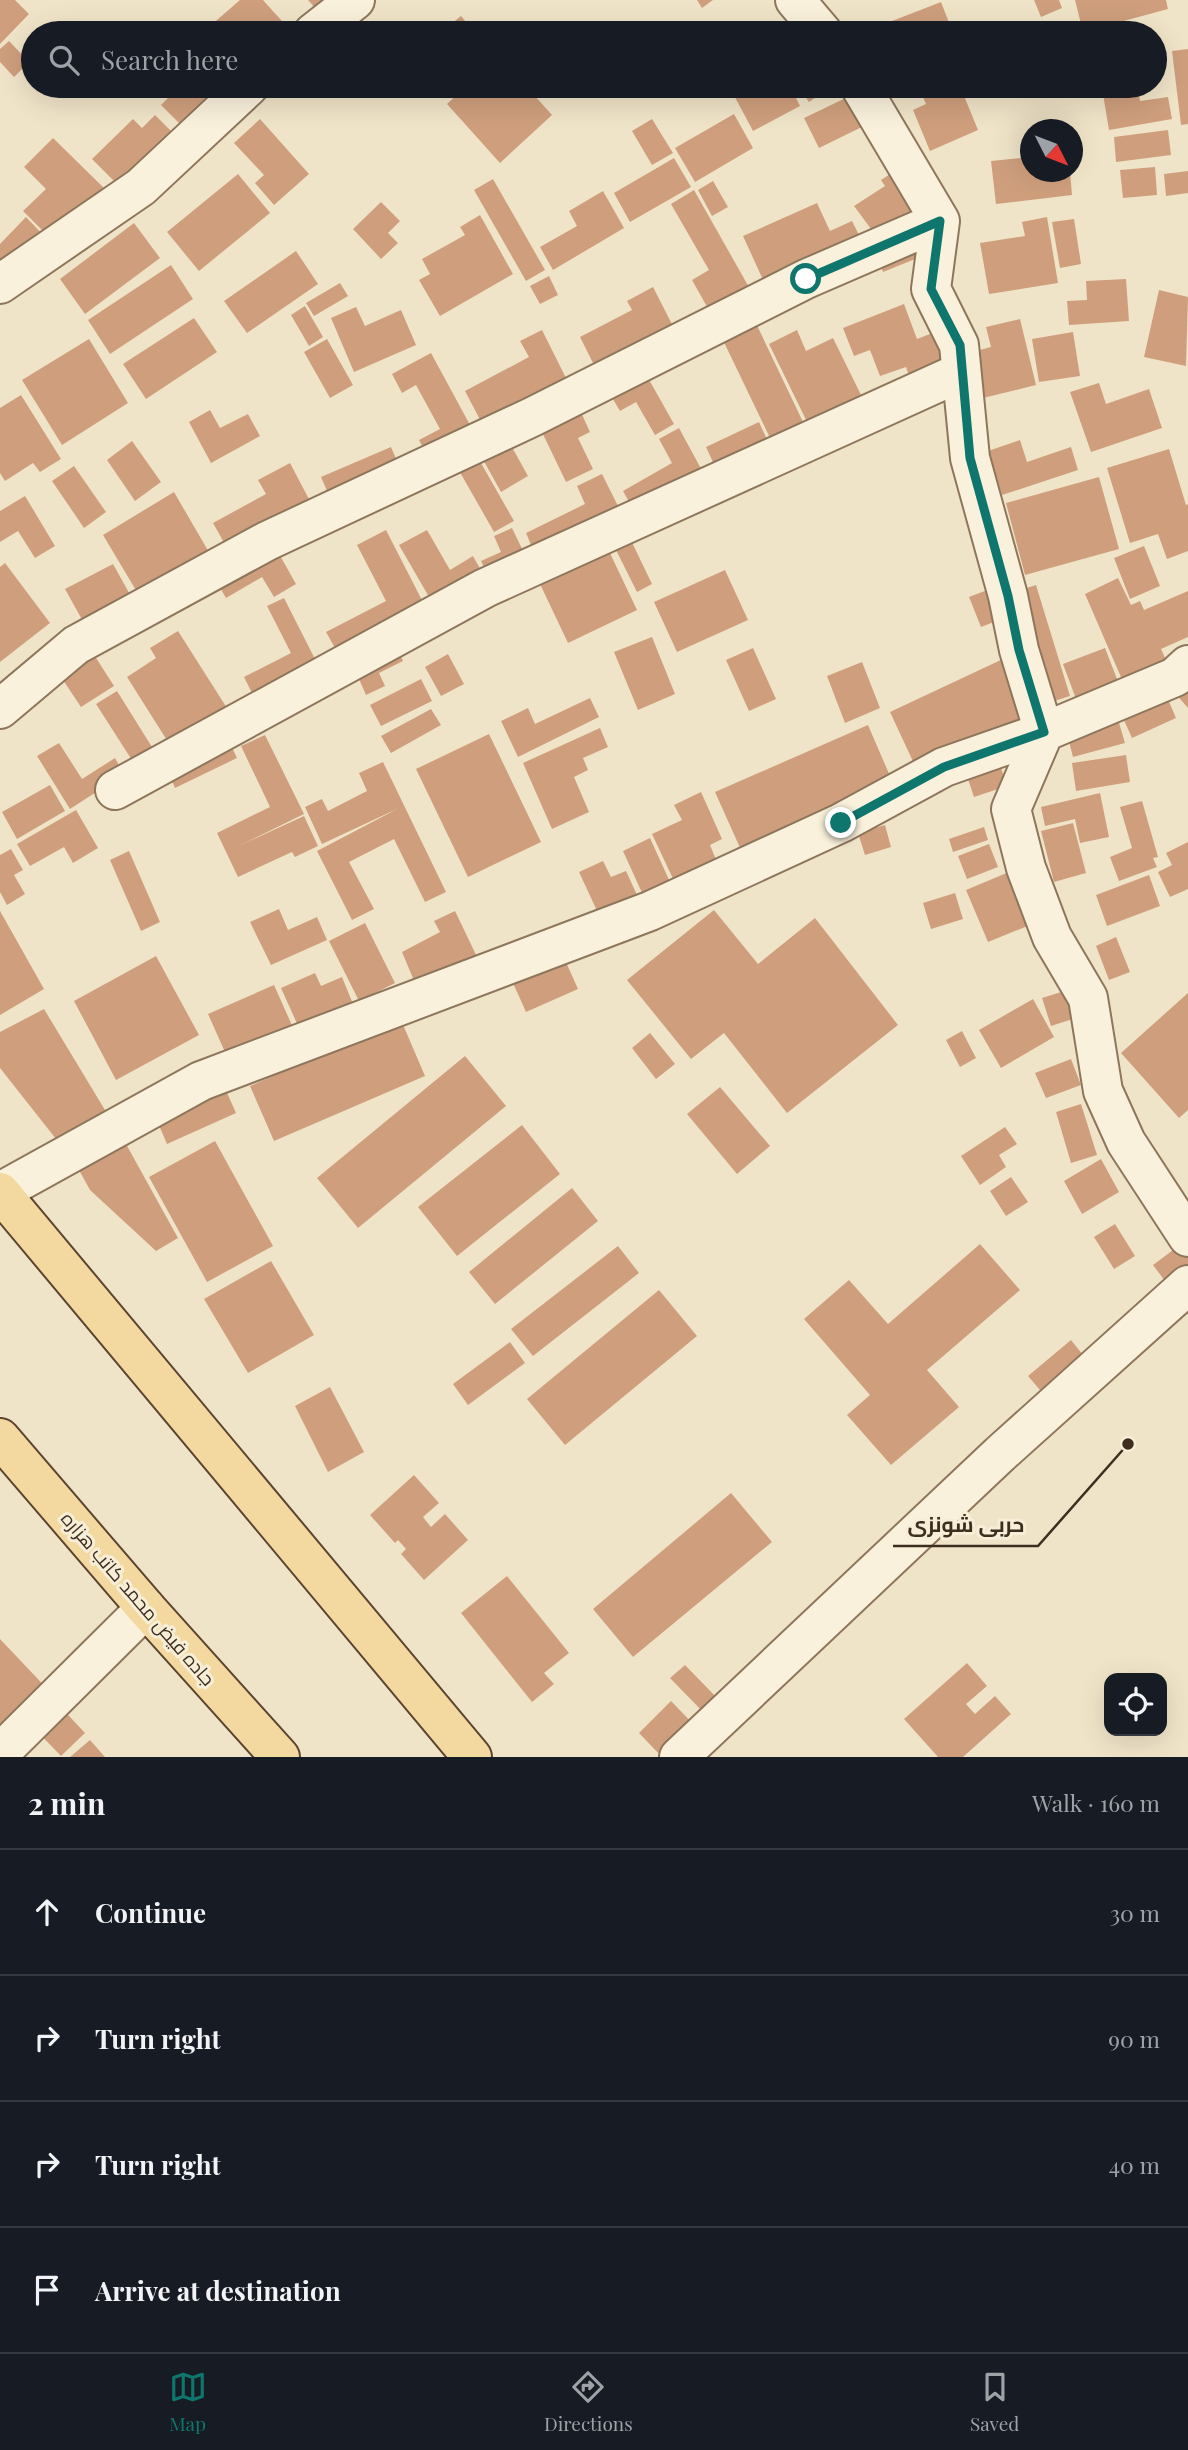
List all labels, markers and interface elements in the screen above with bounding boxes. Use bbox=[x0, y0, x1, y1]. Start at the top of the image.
search box bbox=[21, 21, 1167, 98]
icon: search bbox=[45, 41, 83, 79]
text: Search here bbox=[101, 42, 238, 77]
north arrow bbox=[1020, 119, 1083, 182]
route start bbox=[790, 263, 821, 294]
route end bbox=[825, 807, 856, 838]
callout: حربی شونزی bbox=[893, 1504, 1038, 1546]
street label: جاده فیض محمد کاتب هزاره bbox=[56, 1506, 222, 1690]
text: حربی شونزی bbox=[908, 1509, 1024, 1538]
map controls bbox=[1104, 1673, 1167, 1736]
button: locate bbox=[1104, 1673, 1167, 1736]
text: 2 min bbox=[28, 1783, 105, 1823]
text: Walk · 160 m bbox=[1032, 1787, 1160, 1818]
icon: ahead bbox=[28, 1893, 66, 1931]
text: Continue bbox=[95, 1895, 206, 1930]
text: 30 m bbox=[1110, 1897, 1160, 1928]
icon: right bbox=[28, 2019, 66, 2057]
text: Turn right bbox=[95, 2021, 221, 2056]
text: 90 m bbox=[1108, 2023, 1160, 2054]
icon: right bbox=[28, 2145, 66, 2183]
text: Turn right bbox=[95, 2147, 221, 2182]
text: 40 m bbox=[1109, 2149, 1160, 2180]
icon: arrive bbox=[28, 2271, 66, 2309]
text: Arrive at destination bbox=[95, 2273, 341, 2308]
tab: Map bbox=[169, 2368, 207, 2436]
tab: Directions bbox=[544, 2368, 633, 2436]
tab: Saved bbox=[970, 2368, 1019, 2436]

